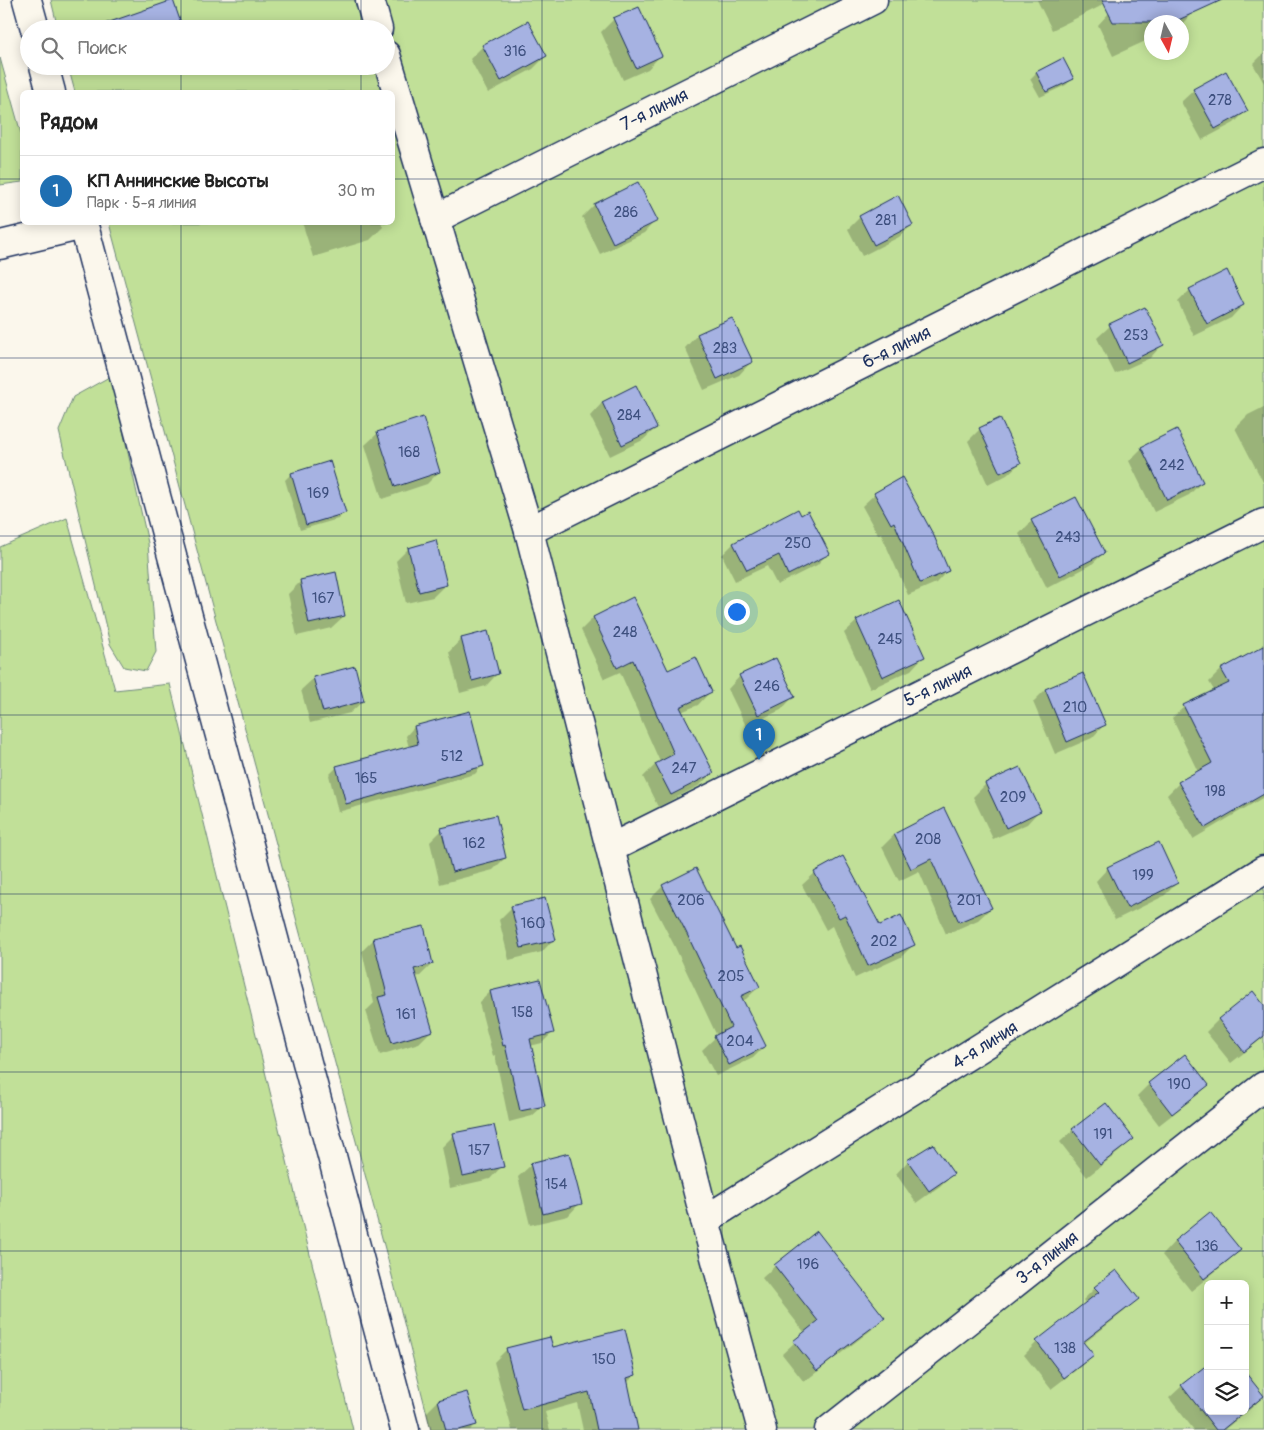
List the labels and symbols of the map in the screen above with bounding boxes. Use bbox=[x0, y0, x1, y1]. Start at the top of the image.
north arrow bbox=[1144, 15, 1189, 60]
house number: 316 bbox=[504, 42, 526, 61]
street label: 7-я линия bbox=[617, 83, 692, 136]
house number: 278 bbox=[1208, 91, 1232, 110]
house number: 286 bbox=[614, 203, 638, 222]
house number: 281 bbox=[875, 211, 897, 230]
street label: 6-я линия bbox=[859, 321, 935, 374]
house number: 253 bbox=[1124, 326, 1148, 345]
house number: 283 bbox=[713, 339, 737, 358]
house number: 284 bbox=[617, 406, 642, 425]
house number: 168 bbox=[398, 443, 421, 462]
house number: 242 bbox=[1159, 456, 1185, 475]
house number: 169 bbox=[307, 484, 329, 503]
house number: 243 bbox=[1055, 528, 1081, 547]
house number: 250 bbox=[785, 534, 811, 553]
house number: 167 bbox=[312, 589, 334, 608]
your location bbox=[724, 599, 750, 625]
house number: 248 bbox=[613, 623, 638, 642]
house number: 245 bbox=[877, 630, 903, 649]
street label: 5-я линия bbox=[900, 659, 976, 712]
house number: 246 bbox=[754, 677, 780, 696]
house number: 210 bbox=[1063, 698, 1087, 717]
pin: 1 bbox=[743, 719, 775, 760]
house number: 512 bbox=[441, 747, 463, 766]
house number: 247 bbox=[671, 759, 697, 778]
house number: 165 bbox=[355, 769, 377, 788]
house number: 198 bbox=[1204, 782, 1226, 801]
house number: 209 bbox=[1000, 788, 1026, 807]
house number: 208 bbox=[915, 830, 942, 849]
house number: 162 bbox=[463, 834, 485, 853]
house number: 199 bbox=[1132, 866, 1154, 885]
house number: 206 bbox=[677, 891, 705, 910]
house number: 201 bbox=[957, 891, 981, 910]
house number: 160 bbox=[521, 914, 545, 933]
house number: 202 bbox=[870, 932, 898, 951]
house number: 205 bbox=[718, 967, 744, 986]
house number: 158 bbox=[511, 1003, 533, 1022]
house number: 161 bbox=[396, 1005, 416, 1024]
street label: 4-я линия bbox=[948, 1016, 1022, 1075]
house number: 204 bbox=[726, 1032, 754, 1051]
house number: 190 bbox=[1167, 1075, 1191, 1094]
house number: 191 bbox=[1093, 1125, 1113, 1144]
house number: 157 bbox=[468, 1141, 490, 1160]
house number: 154 bbox=[545, 1175, 568, 1194]
street label: 3-я линия bbox=[1012, 1226, 1083, 1290]
house number: 136 bbox=[1196, 1237, 1218, 1256]
house number: 196 bbox=[797, 1255, 819, 1274]
house number: 138 bbox=[1054, 1339, 1076, 1358]
house number: 150 bbox=[592, 1350, 616, 1369]

